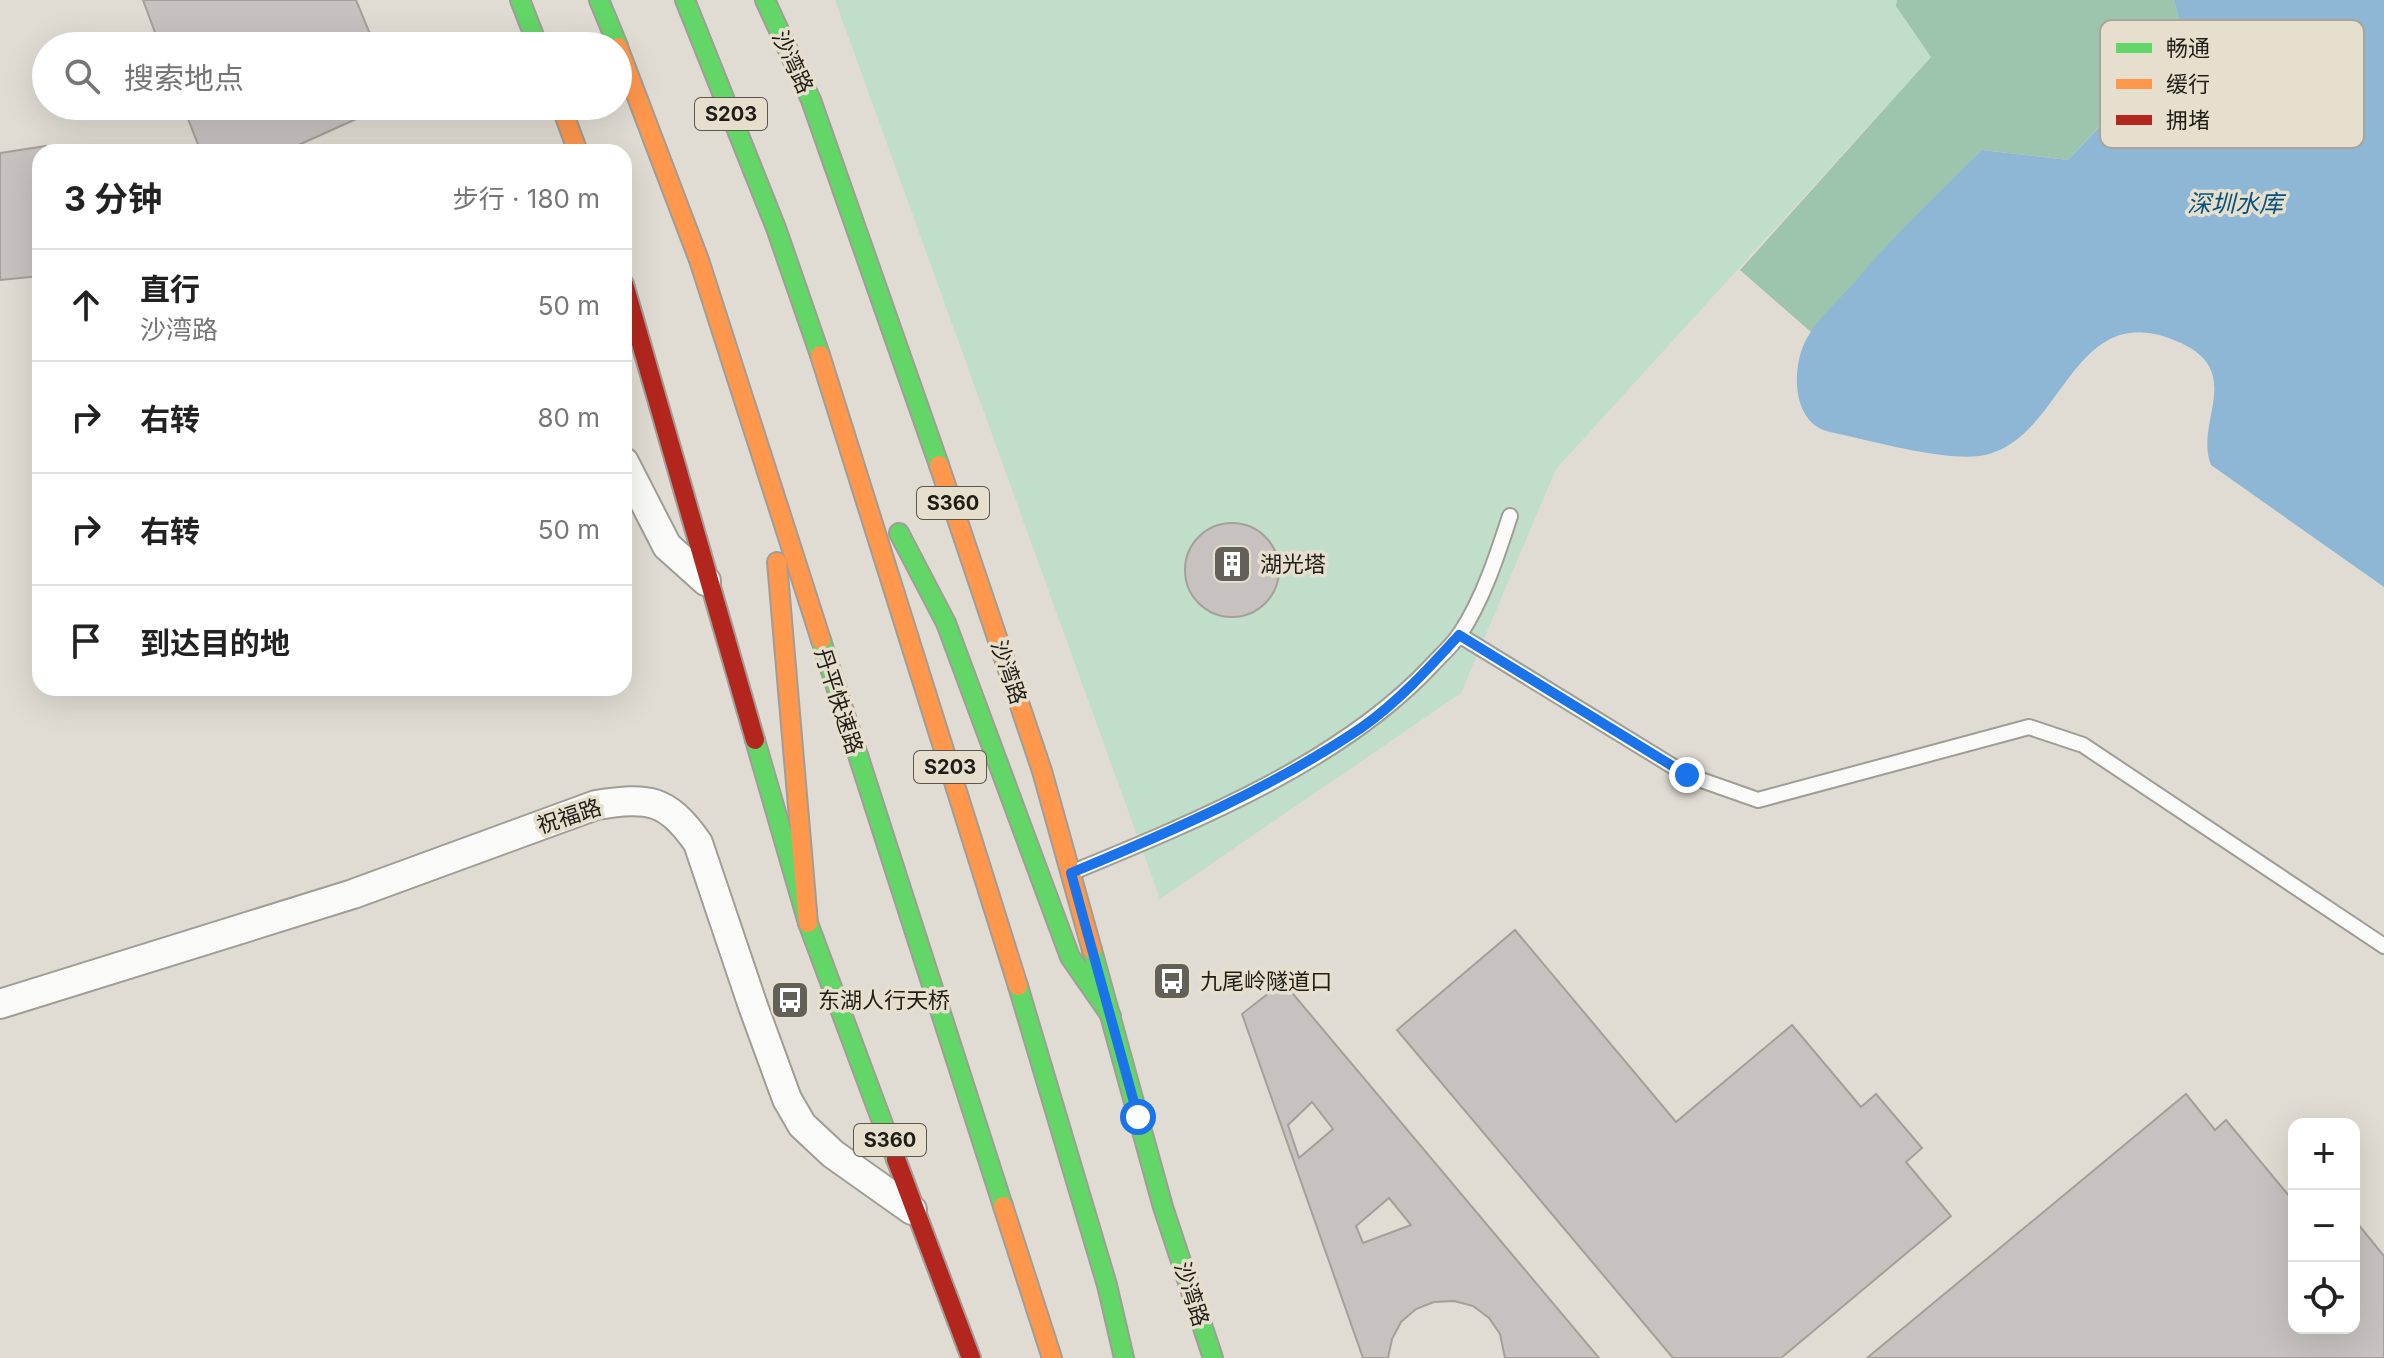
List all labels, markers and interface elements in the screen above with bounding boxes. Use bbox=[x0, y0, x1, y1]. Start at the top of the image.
legend bbox=[2100, 20, 2364, 148]
street label: 沙湾路 bbox=[767, 27, 819, 97]
search box bbox=[32, 32, 632, 120]
text: 畅通 bbox=[2166, 35, 2210, 61]
icon: search bbox=[60, 54, 104, 98]
text: 搜索地点 bbox=[124, 60, 244, 96]
text: 缓行 bbox=[2166, 71, 2210, 97]
road number: S203 bbox=[695, 98, 767, 130]
text: 拥堵 bbox=[2166, 107, 2210, 133]
text: 3 分钟 bbox=[64, 178, 162, 219]
text: 步行 · 180 m bbox=[453, 183, 600, 214]
water label: 深圳水库 bbox=[2187, 189, 2287, 218]
text: 直行 bbox=[140, 271, 200, 307]
icon: ahead bbox=[64, 283, 108, 327]
text: 50 m bbox=[538, 290, 600, 321]
text: 沙湾路 bbox=[140, 314, 218, 345]
icon: right bbox=[64, 395, 108, 439]
text: 右转 bbox=[140, 401, 200, 437]
text: 80 m bbox=[537, 402, 600, 433]
road number: S360 bbox=[917, 487, 989, 519]
icon: right bbox=[64, 507, 108, 551]
text: 右转 bbox=[140, 513, 200, 549]
text: 50 m bbox=[538, 514, 600, 545]
building icon: 湖光塔 bbox=[1211, 543, 1253, 585]
place label: 湖光塔 bbox=[1260, 551, 1326, 577]
icon: arrive bbox=[64, 619, 108, 663]
text: 到达目的地 bbox=[140, 625, 290, 661]
street label: 沙湾路 bbox=[986, 637, 1032, 707]
street label: 丹平快速路 bbox=[810, 645, 868, 757]
road number: S203 bbox=[914, 751, 986, 783]
route end bbox=[1669, 757, 1705, 793]
street label: 祝福路 bbox=[534, 793, 604, 839]
bus stop icon: 九尾岭隧道口 bbox=[1151, 960, 1193, 1002]
place label: 九尾岭隧道口 bbox=[1200, 968, 1332, 994]
bus stop icon: 东湖人行天桥 bbox=[769, 979, 811, 1021]
place label: 东湖人行天桥 bbox=[818, 987, 950, 1013]
route start bbox=[1120, 1099, 1156, 1135]
map controls bbox=[2288, 1118, 2360, 1334]
button: + bbox=[2288, 1118, 2360, 1190]
road number: S360 bbox=[854, 1124, 926, 1156]
button: − bbox=[2288, 1190, 2360, 1262]
street label: 沙湾路 bbox=[1169, 1259, 1215, 1329]
button: locate bbox=[2288, 1262, 2360, 1334]

